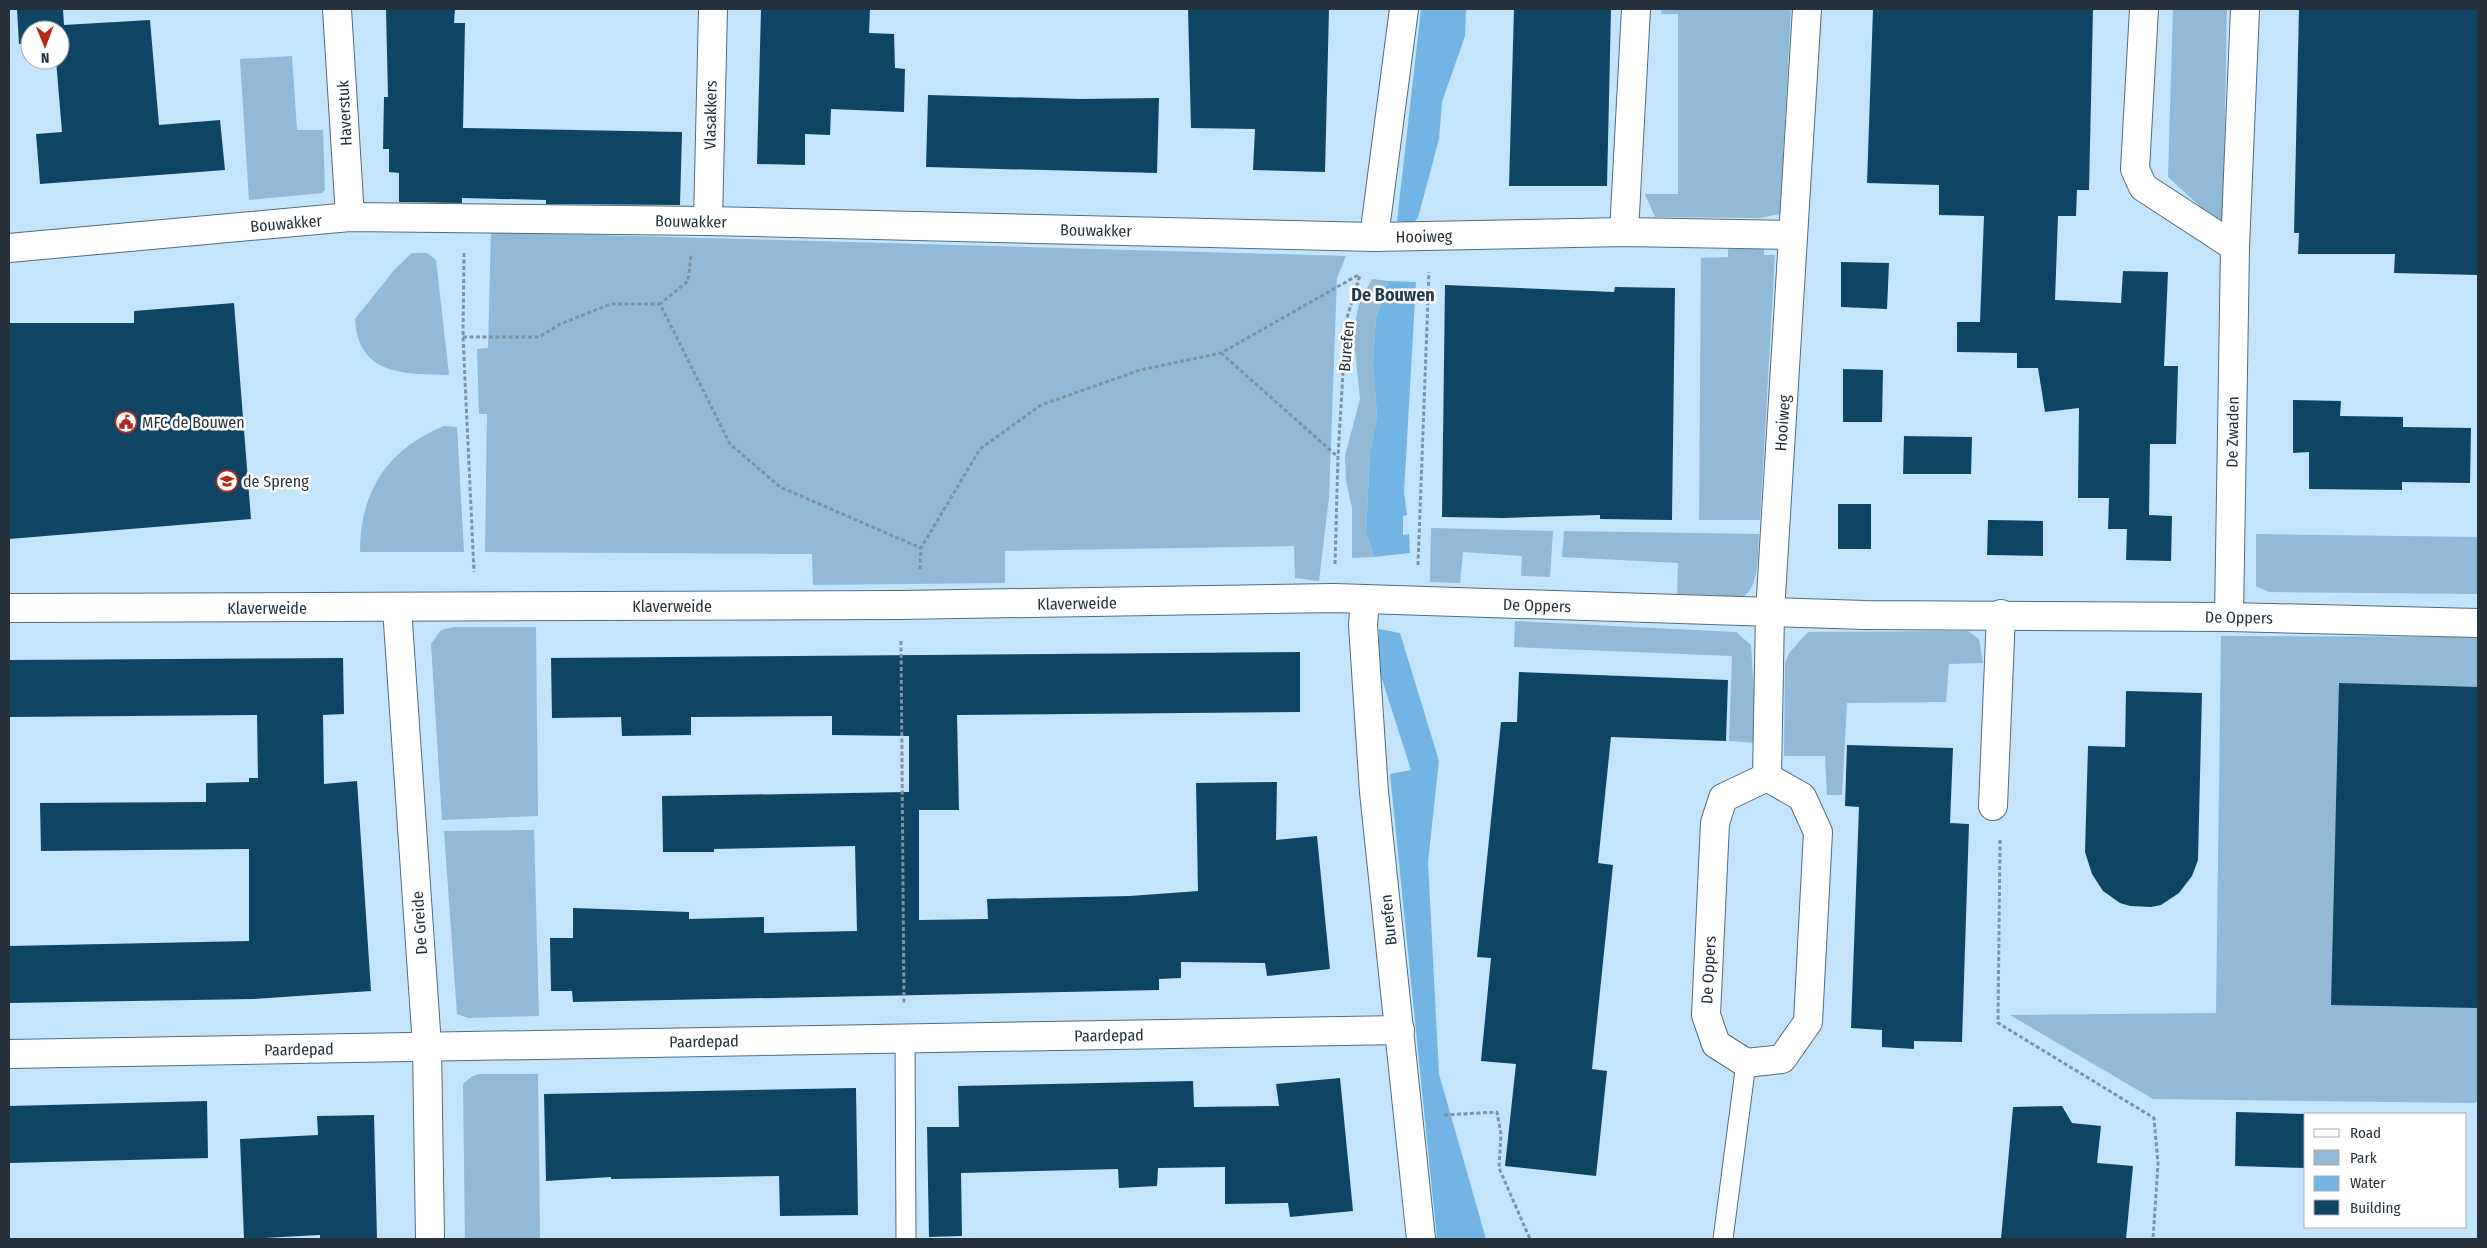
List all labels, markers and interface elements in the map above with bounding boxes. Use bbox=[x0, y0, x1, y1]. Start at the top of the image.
north arrow bbox=[20, 20, 70, 70]
text: N bbox=[41, 49, 50, 66]
street label: Haverstuk bbox=[333, 79, 356, 146]
street label: Vlasakkers bbox=[700, 80, 721, 150]
street label: Bouwakker bbox=[249, 211, 323, 236]
street label: Bouwakker bbox=[655, 211, 728, 232]
street label: Bouwakker bbox=[1060, 220, 1133, 241]
street label: Hooiweg bbox=[1396, 227, 1453, 246]
district label: De Bouwen bbox=[1351, 284, 1435, 306]
street label: Burefen bbox=[1335, 320, 1358, 372]
street label: Hooiweg bbox=[1771, 394, 1794, 452]
street label: De Zwaden bbox=[2222, 396, 2243, 468]
public building icon: MFC de Bouwen bbox=[114, 410, 138, 434]
place label: MFC de Bouwen bbox=[142, 413, 245, 432]
school or university icon: de Spreng bbox=[215, 469, 239, 493]
place label: de Spreng bbox=[243, 472, 309, 491]
street label: Klaverweide bbox=[1037, 593, 1117, 614]
street label: De Oppers bbox=[1503, 595, 1572, 616]
street label: Klaverweide bbox=[632, 597, 712, 616]
street label: Klaverweide bbox=[227, 599, 307, 618]
street label: De Oppers bbox=[2205, 607, 2273, 628]
street label: De Greide bbox=[408, 890, 431, 955]
street label: Burefen bbox=[1376, 893, 1401, 946]
street label: De Oppers bbox=[1697, 935, 1720, 1005]
street label: Paardepad bbox=[1074, 1025, 1144, 1046]
street label: Paardepad bbox=[669, 1031, 739, 1052]
street label: Paardepad bbox=[264, 1039, 334, 1060]
legend bbox=[2304, 1113, 2467, 1228]
text: Road bbox=[2350, 1124, 2381, 1142]
text: Park bbox=[2350, 1149, 2377, 1167]
text: Water bbox=[2350, 1174, 2386, 1192]
text: Building bbox=[2350, 1199, 2401, 1217]

